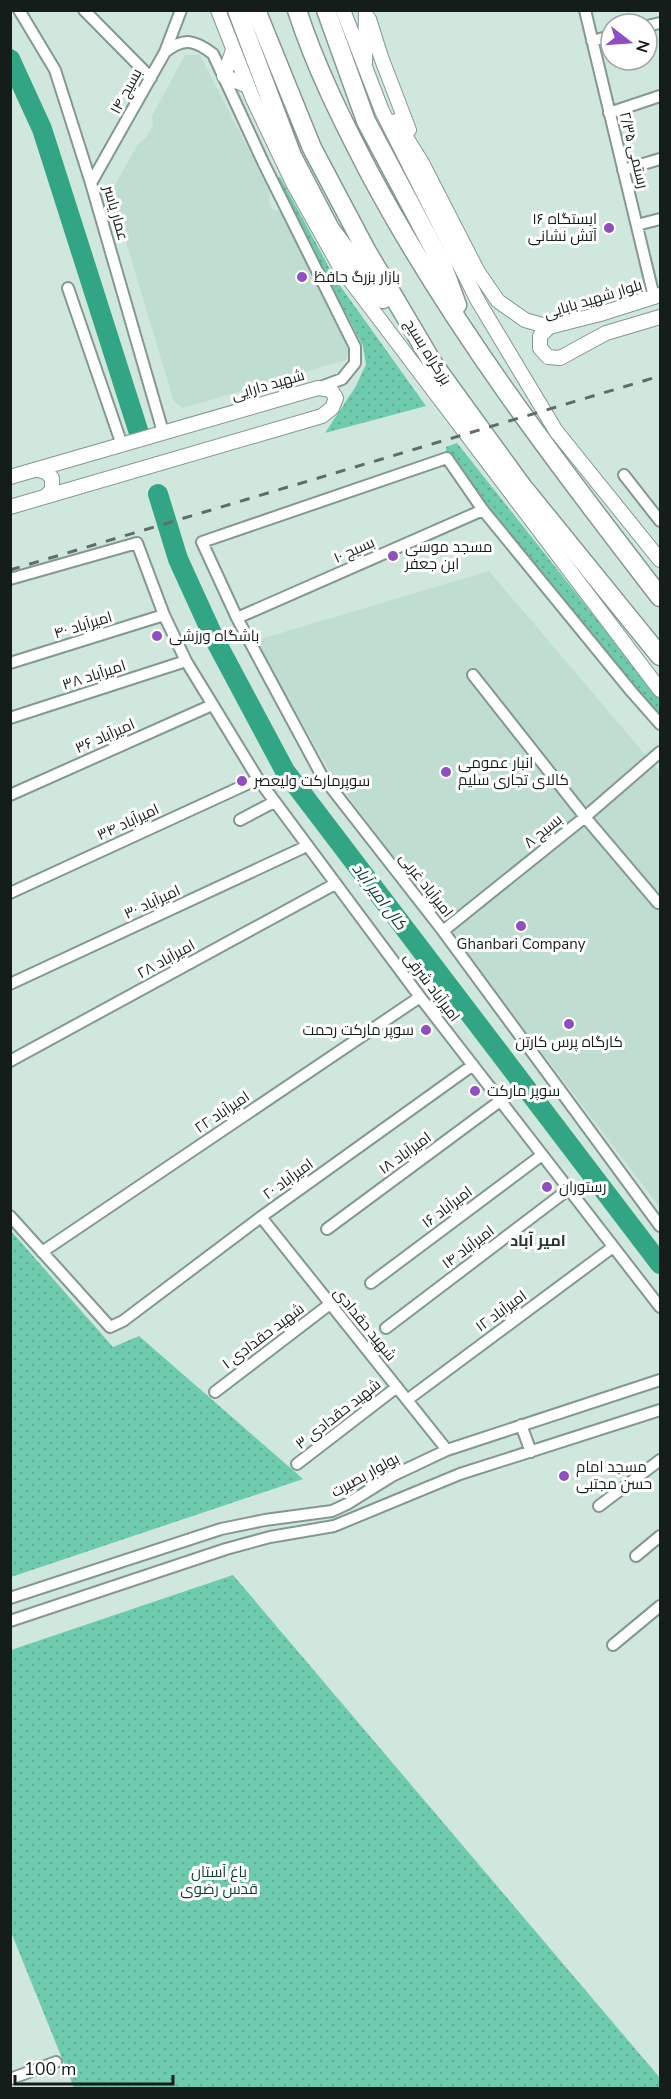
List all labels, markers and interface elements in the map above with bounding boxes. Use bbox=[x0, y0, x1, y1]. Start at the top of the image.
north arrow bbox=[599, 12, 659, 72]
text: N bbox=[630, 37, 655, 55]
street label: بسیج ۱۴ bbox=[105, 65, 148, 118]
street label: رستمی ۲/۳۵ bbox=[615, 109, 653, 191]
street label: عمار یاسر bbox=[98, 182, 133, 243]
place label: ایستگاه ۱۶ آتش نشانی bbox=[528, 209, 597, 246]
marker: ایستگاه ۱۶ آتش نشانی bbox=[602, 221, 616, 235]
place label: بازار بزرگ حافظ bbox=[314, 267, 400, 287]
marker: بازار بزرگ حافظ bbox=[295, 270, 309, 284]
street label: بلوار شهید بابایی bbox=[541, 275, 645, 323]
street label: بزرگراه بسیج bbox=[399, 315, 456, 389]
street label: شهید دارایی bbox=[229, 365, 307, 405]
street label: بسیج ۱۰ bbox=[330, 532, 378, 569]
place label: مسجد موسی ابن جعفر bbox=[404, 537, 492, 574]
marker: مسجد موسی ابن جعفر bbox=[386, 549, 400, 563]
street label: امیرآباد ۴۰ bbox=[51, 607, 115, 643]
place label: باشگاه ورزشی bbox=[169, 626, 259, 646]
marker: باشگاه ورزشی bbox=[150, 629, 164, 643]
street label: امیرآباد ۳۸ bbox=[60, 655, 128, 695]
street label: امیرآباد ۳۶ bbox=[72, 714, 138, 758]
place label: انبار عمومی کالای تجاری سلیم bbox=[458, 753, 569, 790]
marker: انبار عمومی کالای تجاری سلیم bbox=[439, 765, 453, 779]
place label: سوپرمارکت ولیعصر bbox=[253, 771, 370, 791]
marker: سوپرمارکت ولیعصر bbox=[235, 774, 249, 788]
street label: امیرآباد ۳۴ bbox=[94, 799, 162, 845]
street label: بسیج ۸ bbox=[520, 809, 567, 853]
street label: امیرآباد غربی bbox=[394, 849, 458, 921]
water label: کال امیر آباد bbox=[347, 859, 412, 935]
street label: امیرآباد ۳۰ bbox=[121, 880, 183, 924]
marker: Ghanbari Company bbox=[514, 919, 528, 933]
place label: Ghanbari Company bbox=[457, 934, 586, 954]
street label: امیرآباد ۲۸ bbox=[133, 935, 199, 983]
street label: امیرآباد شرقی bbox=[399, 948, 465, 1026]
marker: کارگاه پرس کارتن bbox=[562, 1017, 576, 1031]
place label: سوپر مارکت رحمت bbox=[302, 1020, 414, 1040]
marker: سوپر مارکت رحمت bbox=[419, 1023, 433, 1037]
place label: کارگاه پرس کارتن bbox=[515, 1032, 623, 1052]
place label: سوپر مارکت bbox=[487, 1081, 560, 1101]
marker: سوپر مارکت bbox=[468, 1084, 482, 1098]
street label: امیرآباد ۲۲ bbox=[191, 1086, 253, 1138]
street label: امیرآباد ۱۸ bbox=[375, 1127, 435, 1179]
street label: امیرآباد ۲۰ bbox=[259, 1154, 317, 1204]
place label: رستوران bbox=[559, 1177, 606, 1197]
marker: رستوران bbox=[540, 1180, 554, 1194]
street label: امیرآباد ۱۶ bbox=[418, 1182, 476, 1232]
street label: امیرآباد ۱۴ bbox=[438, 1221, 498, 1273]
district label: امیر آباد bbox=[510, 1230, 566, 1252]
street label: شهید حقدادی bbox=[329, 1283, 401, 1365]
street label: امیرآباد ۱۲ bbox=[471, 1286, 531, 1336]
street label: شهید حقدادی ۱ bbox=[218, 1299, 308, 1373]
street label: شهید حقدادی ۳ bbox=[291, 1374, 385, 1454]
street label: بولوار بصیرت bbox=[327, 1448, 403, 1502]
place label: مسجد امام حسن مجتبی bbox=[576, 1457, 652, 1494]
marker: مسجد امام حسن مجتبی bbox=[557, 1469, 571, 1483]
park label: باغ آستان قدس رضوی bbox=[180, 1862, 258, 1899]
scale bar bbox=[15, 2048, 172, 2086]
text: 100 m bbox=[24, 2057, 76, 2081]

